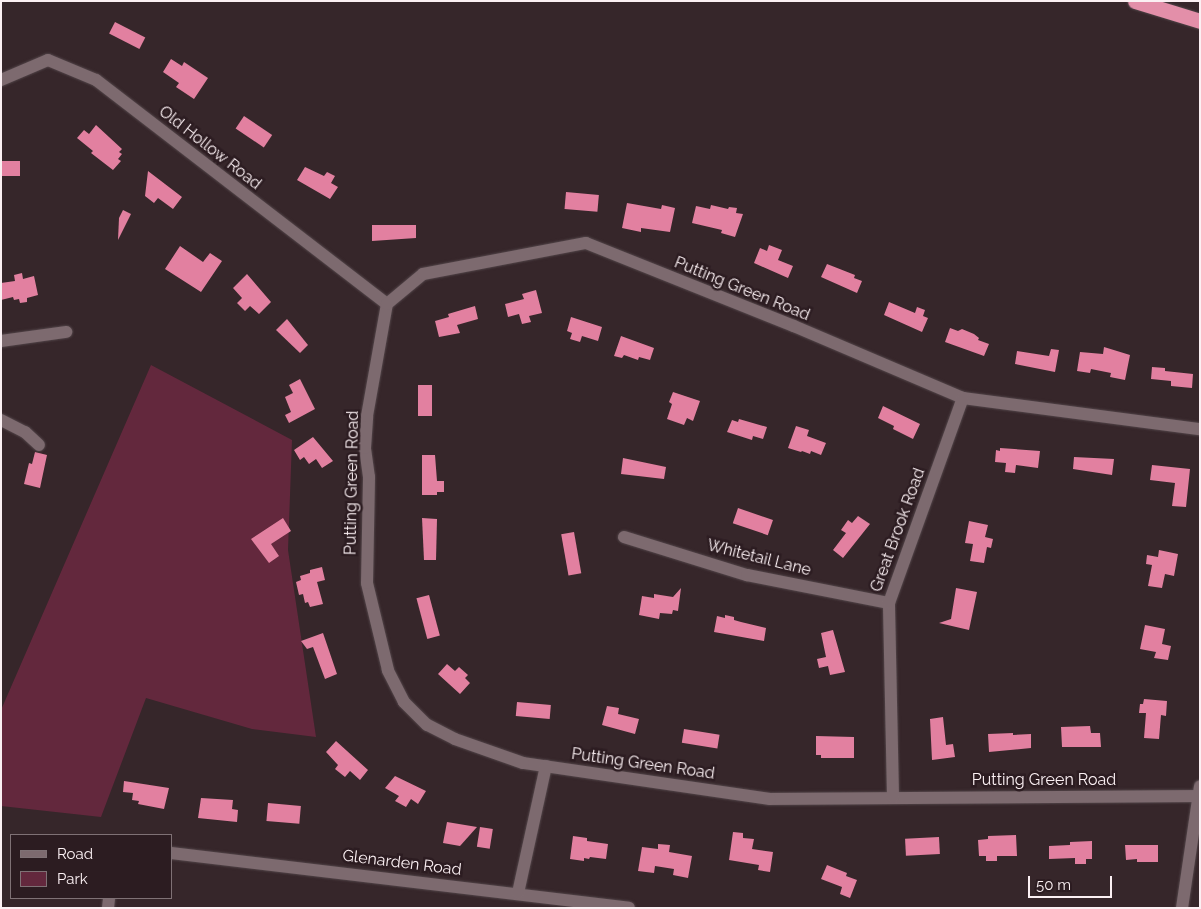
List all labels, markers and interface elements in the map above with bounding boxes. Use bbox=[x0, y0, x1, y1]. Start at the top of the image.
street label: Old Hollow Road bbox=[155, 102, 265, 194]
street label: Putting Green Road bbox=[671, 253, 813, 325]
street label: Putting Green Road bbox=[341, 411, 363, 555]
street label: Great Brook Road bbox=[867, 465, 929, 595]
street label: Whitetail Lane bbox=[705, 536, 813, 580]
street label: Putting Green Road bbox=[570, 744, 716, 784]
street label: Putting Green Road bbox=[972, 770, 1116, 790]
legend bbox=[10, 834, 172, 899]
text: Road bbox=[57, 845, 93, 863]
street label: Glenarden Road bbox=[341, 846, 463, 880]
scale bar bbox=[1031, 866, 1115, 898]
text: Park bbox=[57, 870, 88, 888]
text: 50 m bbox=[1036, 876, 1071, 894]

